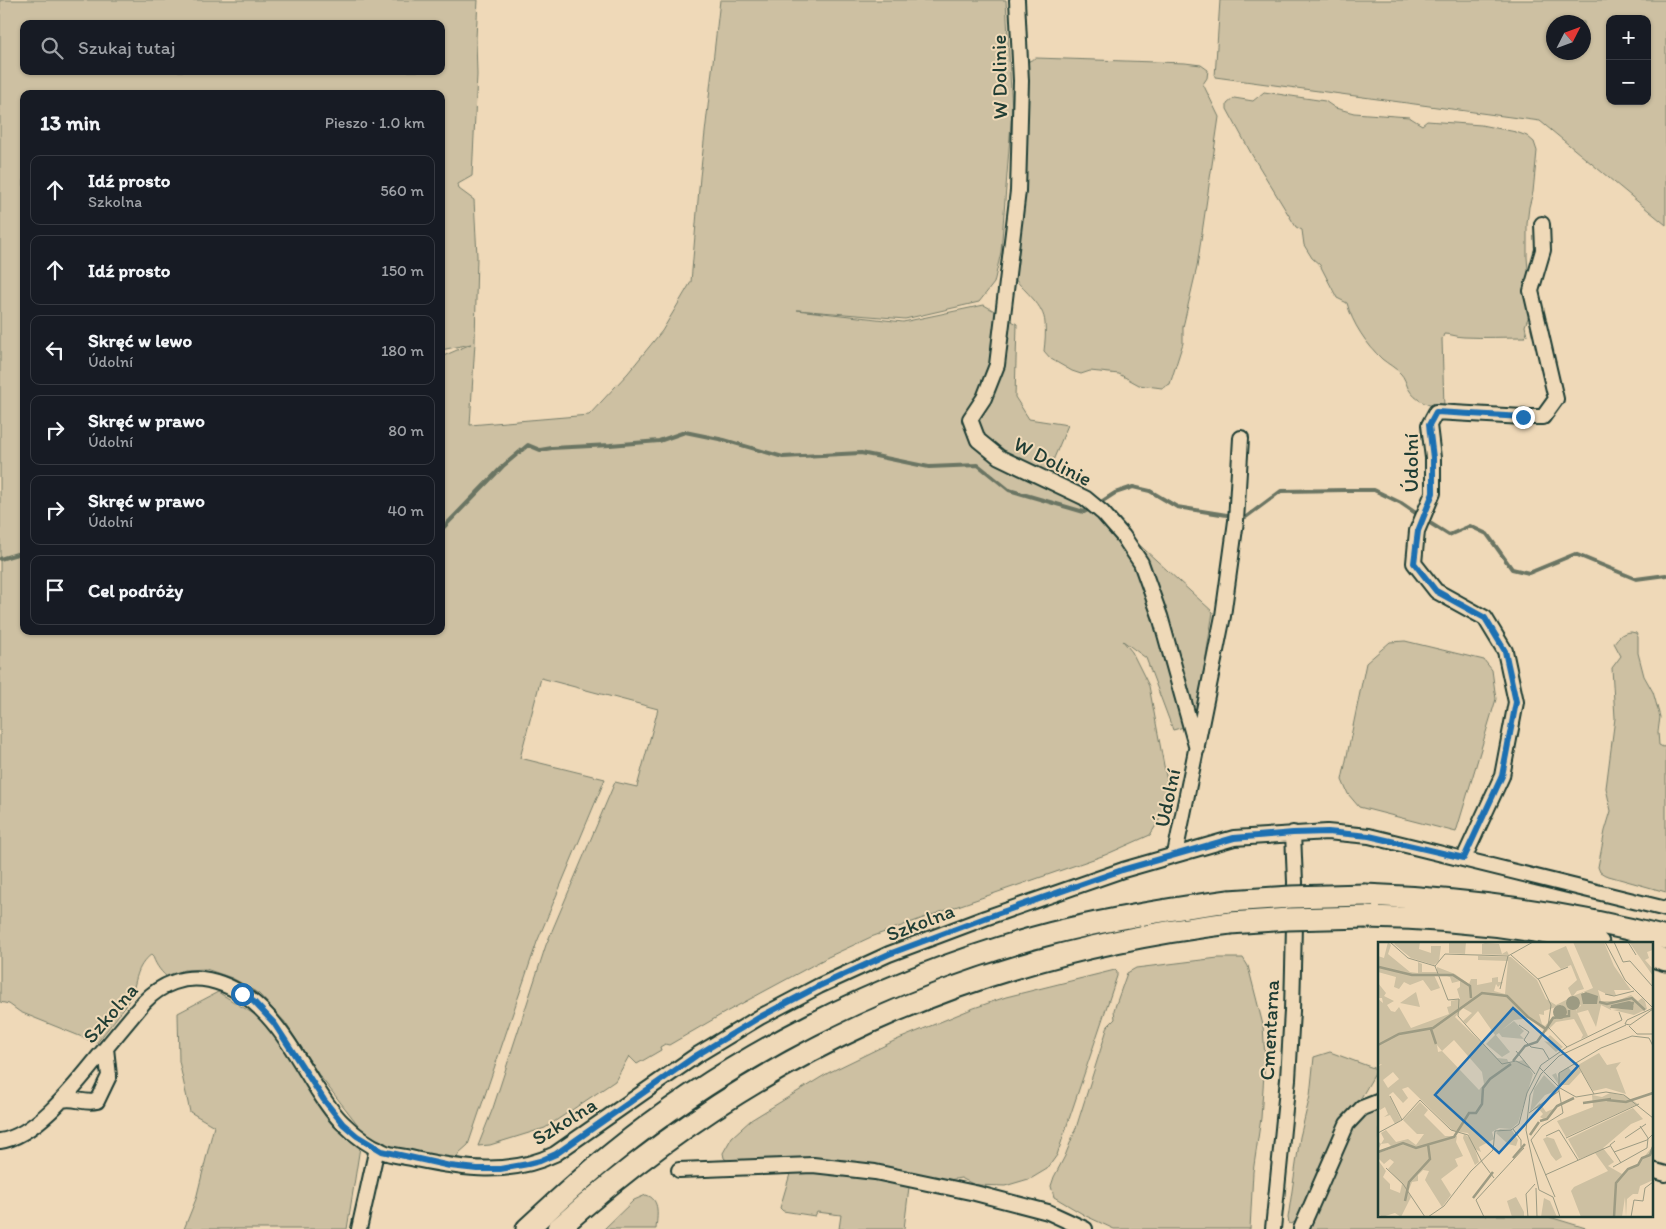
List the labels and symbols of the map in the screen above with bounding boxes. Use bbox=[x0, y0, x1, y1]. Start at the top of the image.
north arrow bbox=[1546, 15, 1591, 60]
street label: W Dolinie bbox=[986, 34, 1012, 120]
route end bbox=[1512, 406, 1535, 429]
street label: W Dolinie bbox=[1010, 431, 1096, 491]
street label: Údolní bbox=[1398, 433, 1423, 493]
street label: Údolní bbox=[1149, 766, 1186, 830]
street label: Szkolna bbox=[882, 898, 958, 946]
inset map bbox=[1378, 942, 1654, 1216]
street label: Szkolna bbox=[77, 978, 143, 1048]
street label: Cmentarna bbox=[1254, 979, 1284, 1081]
route start bbox=[231, 983, 254, 1006]
street label: Szkolna bbox=[527, 1092, 601, 1150]

